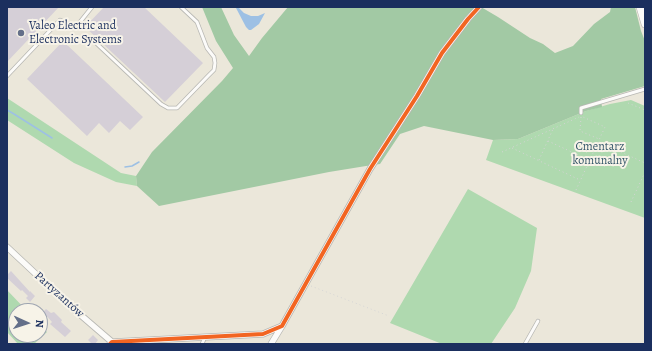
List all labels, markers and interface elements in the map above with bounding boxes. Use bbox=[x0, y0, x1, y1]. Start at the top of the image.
place label: Valeo Electric and Electronic Systems bbox=[29, 19, 122, 47]
marker: Valeo Electric and Electronic Systems bbox=[16, 28, 26, 38]
park label: Cmentarz komunalny bbox=[573, 140, 627, 168]
street label: Partyzantów bbox=[31, 269, 87, 321]
north arrow bbox=[8, 303, 48, 343]
text: N bbox=[32, 319, 47, 328]

